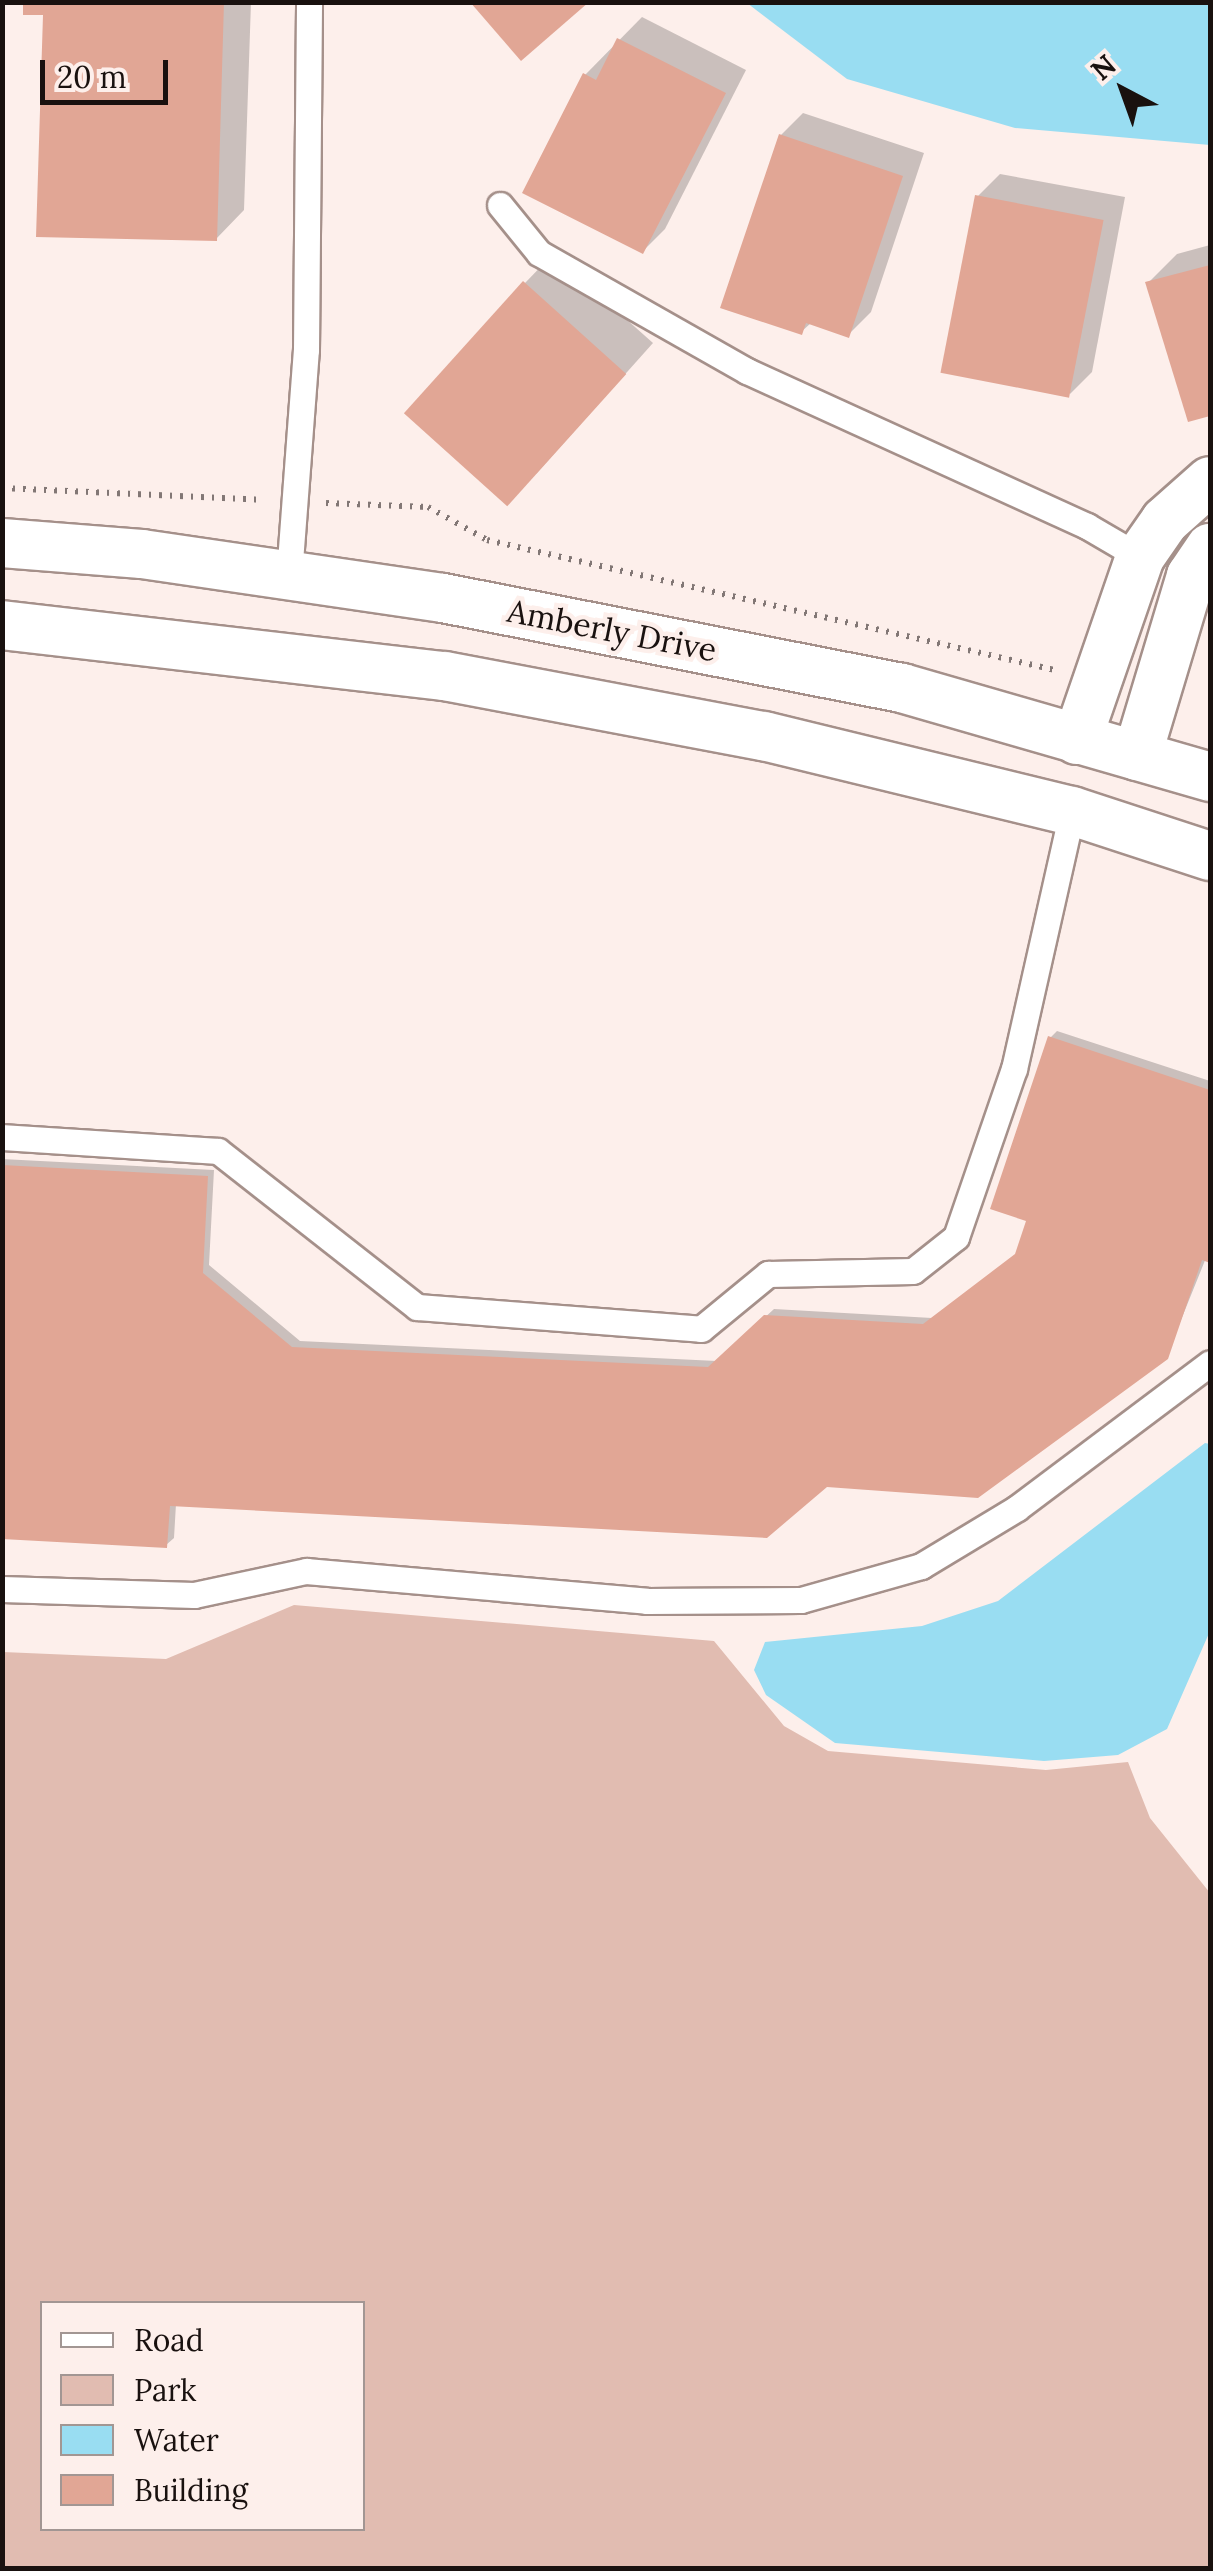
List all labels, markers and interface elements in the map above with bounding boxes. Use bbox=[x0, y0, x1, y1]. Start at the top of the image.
scale bar bbox=[45, 40, 172, 102]
north arrow bbox=[1073, 40, 1173, 140]
text: N bbox=[1083, 47, 1123, 88]
text: 20 m bbox=[57, 58, 126, 96]
street label: Amberly Drive bbox=[504, 592, 720, 670]
legend bbox=[40, 2301, 365, 2531]
text: Road bbox=[134, 2321, 204, 2359]
text: Park bbox=[134, 2371, 196, 2409]
text: Water bbox=[134, 2421, 219, 2459]
text: Building bbox=[134, 2471, 248, 2509]

